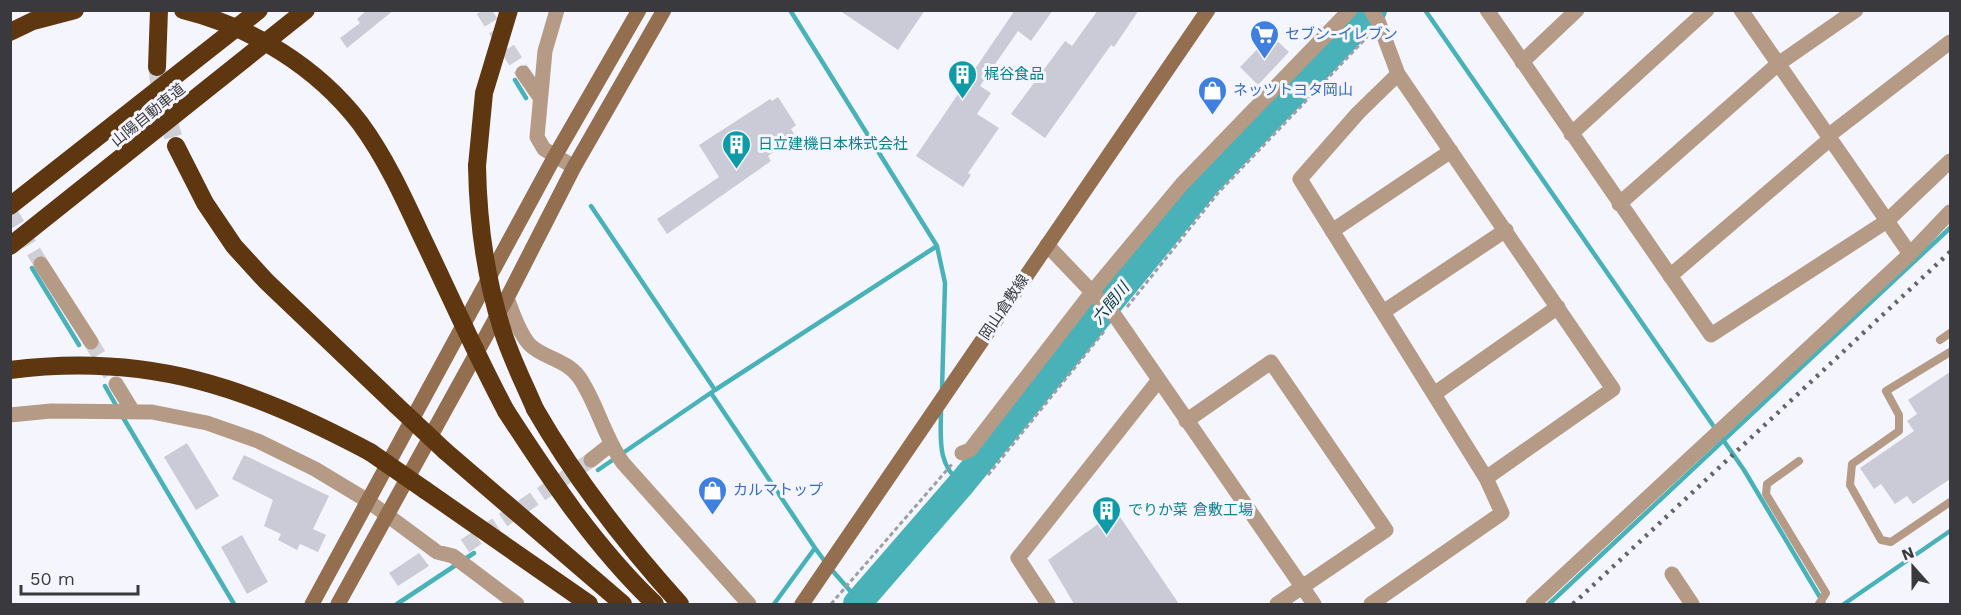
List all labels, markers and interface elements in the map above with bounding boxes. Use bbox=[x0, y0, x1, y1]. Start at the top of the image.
supermarket icon: セブン-イレブン bbox=[1248, 18, 1280, 60]
place label: セブン-イレブン bbox=[1285, 25, 1398, 43]
building icon: 梶谷食品 bbox=[947, 58, 979, 100]
place label: 梶谷食品 bbox=[984, 65, 1044, 83]
shop icon: ネッツトヨタ岡山 bbox=[1196, 74, 1228, 116]
street label: 山陽自動車道 bbox=[107, 80, 189, 150]
place label: ネッツトヨタ岡山 bbox=[1233, 81, 1353, 99]
building icon: 日立建機日本株式会社 bbox=[721, 128, 753, 170]
place label: 日立建機日本株式会社 bbox=[758, 135, 908, 153]
street label: 岡山倉敷線 bbox=[976, 271, 1032, 343]
water label: 六間川 bbox=[1088, 277, 1134, 328]
shop icon: カルマトップ bbox=[696, 474, 728, 516]
place label: カルマトップ bbox=[733, 481, 823, 499]
building icon: でりか菜 倉敷工場 bbox=[1091, 494, 1123, 536]
place label: でりか菜 倉敷工場 bbox=[1128, 501, 1253, 519]
north arrow bbox=[1883, 537, 1943, 597]
text: N bbox=[1899, 542, 1917, 564]
scale bar bbox=[21, 558, 138, 596]
text: 50 m bbox=[30, 568, 75, 589]

